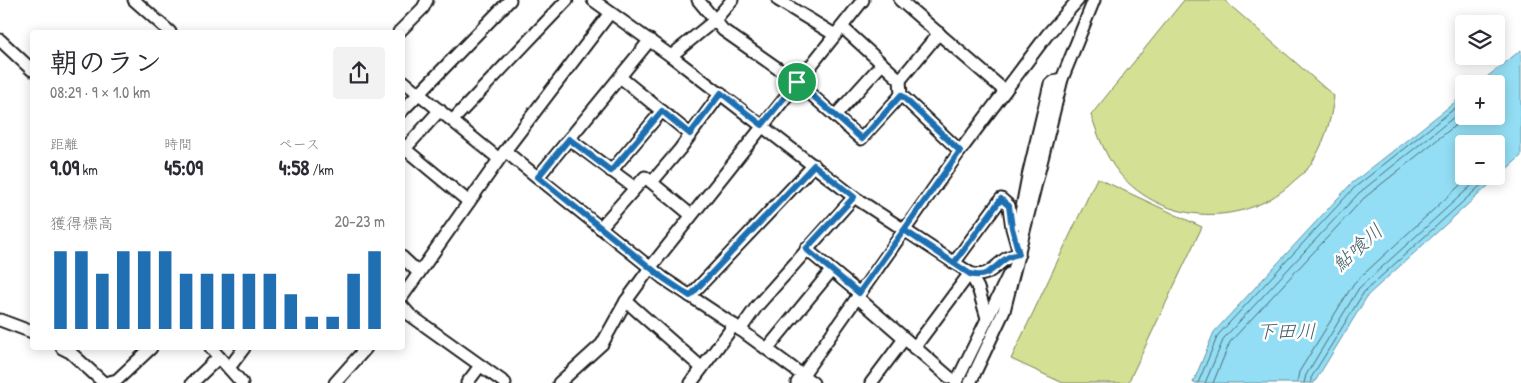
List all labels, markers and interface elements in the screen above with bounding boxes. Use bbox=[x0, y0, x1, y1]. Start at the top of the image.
map controls bbox=[1455, 15, 1505, 185]
button: layers bbox=[1455, 15, 1505, 65]
text: 朝のラン bbox=[50, 43, 162, 81]
button: share bbox=[333, 47, 385, 99]
pin bbox=[776, 61, 818, 103]
icon: arrive bbox=[783, 68, 811, 96]
button: + bbox=[1455, 75, 1505, 125]
text: 08:29 · 9 × 1.0 km bbox=[50, 81, 150, 103]
text: 距離 bbox=[50, 134, 78, 153]
text: 時間 bbox=[164, 134, 192, 153]
text: ペース bbox=[279, 134, 320, 153]
button: − bbox=[1455, 135, 1505, 185]
text: 9.09 bbox=[50, 153, 79, 182]
text: 45:09 bbox=[164, 153, 203, 182]
text: 4:58 bbox=[279, 153, 309, 182]
text: km bbox=[79, 160, 98, 179]
text: /km bbox=[309, 160, 334, 179]
text: 20–23 m bbox=[334, 210, 385, 232]
text: 獲得標高 bbox=[50, 212, 114, 234]
water label: 鮎喰川 bbox=[1326, 217, 1388, 277]
water label: 下田川 bbox=[1256, 317, 1316, 344]

